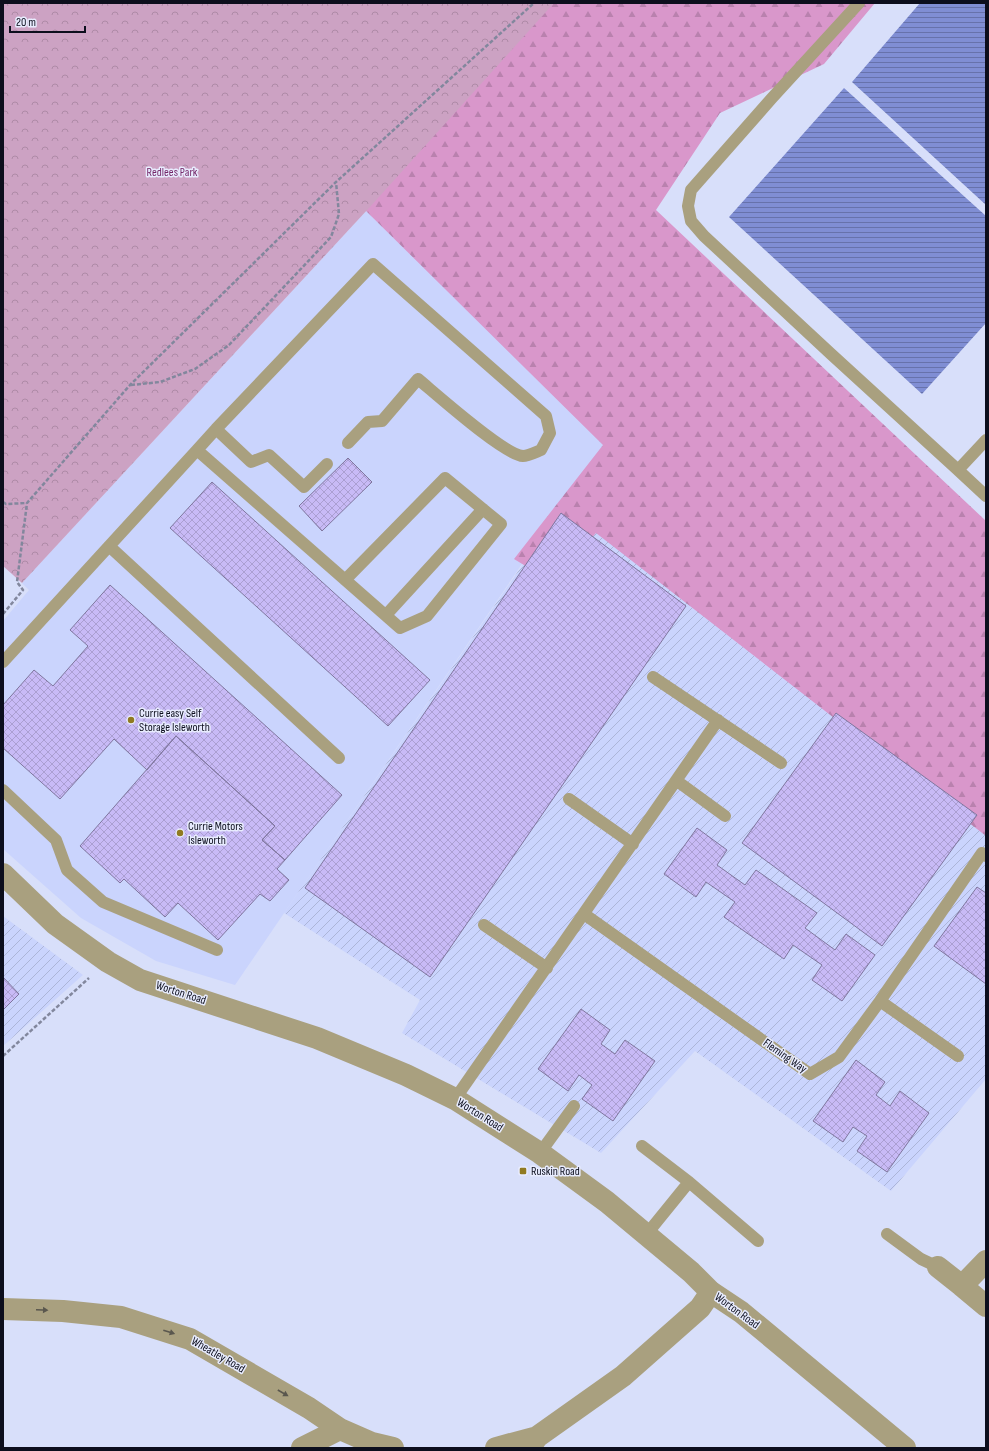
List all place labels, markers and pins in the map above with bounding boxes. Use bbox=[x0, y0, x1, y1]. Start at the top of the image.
place label: Currie easy Self Storage Isleworth bbox=[139, 706, 210, 735]
marker: Currie easy Self Storage Isleworth bbox=[126, 715, 136, 725]
place label: Currie Motors Isleworth bbox=[188, 819, 243, 848]
marker: Currie Motors Isleworth bbox=[175, 828, 185, 838]
place label: Ruskin Road bbox=[531, 1164, 580, 1179]
marker: Ruskin Road bbox=[518, 1166, 528, 1176]

